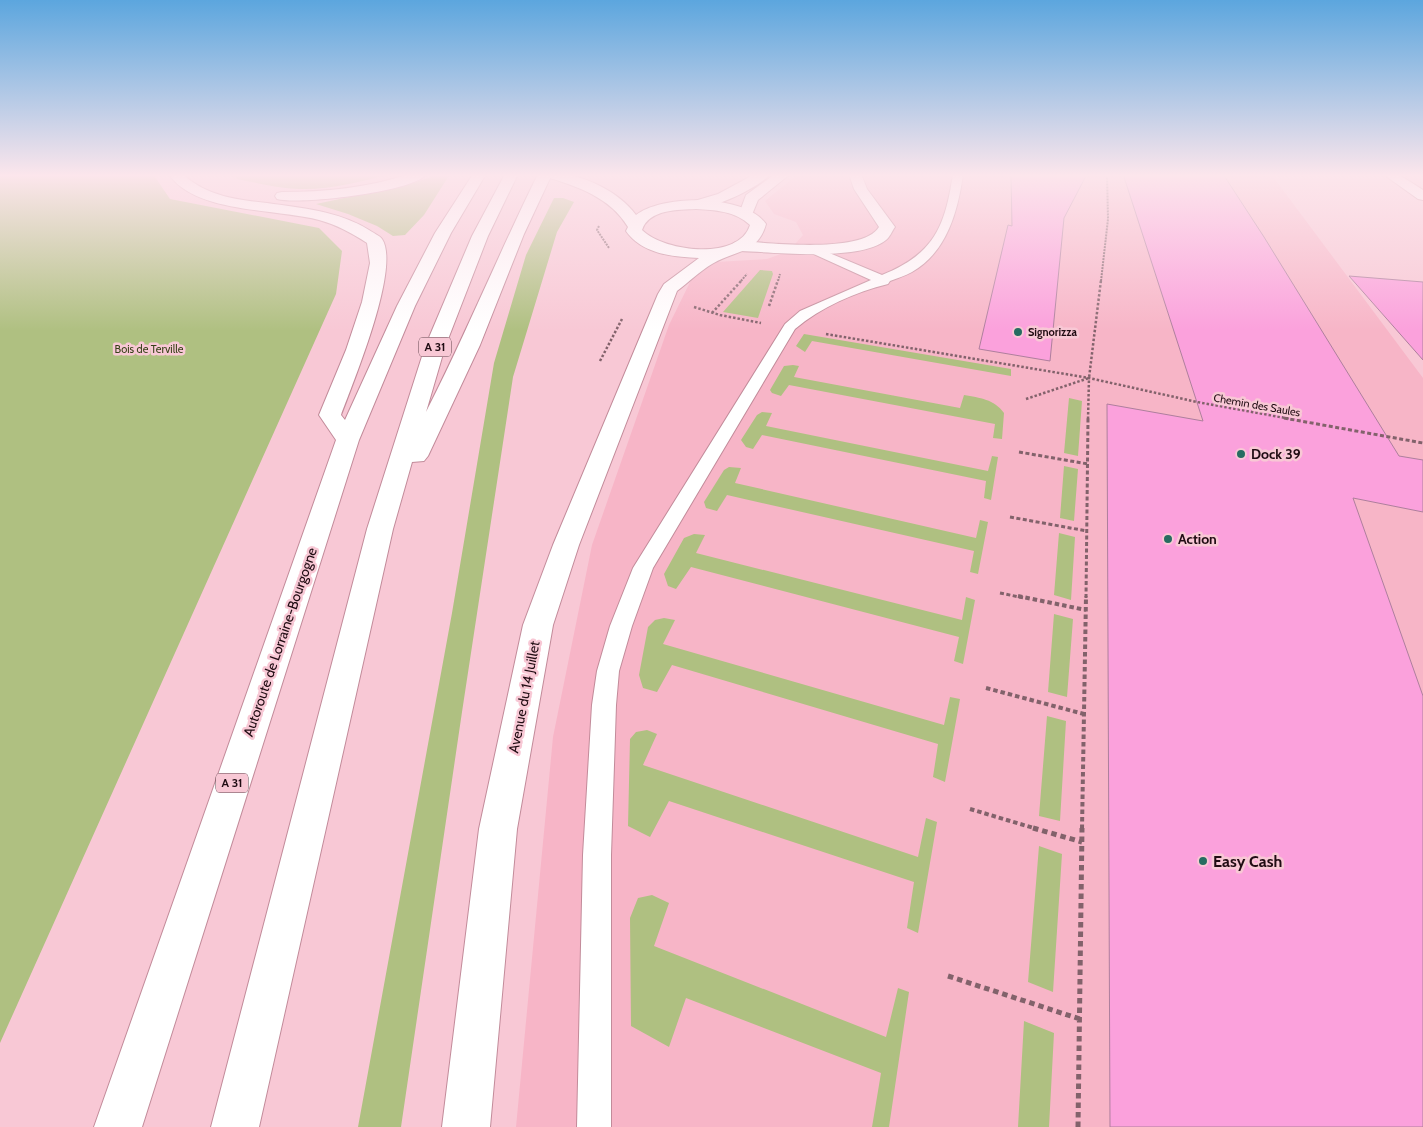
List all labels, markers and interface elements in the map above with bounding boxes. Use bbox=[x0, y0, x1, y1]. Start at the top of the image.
place label: Signorizza bbox=[1028, 325, 1077, 339]
marker: Signorizza bbox=[1012, 326, 1024, 338]
road number: A 31 bbox=[419, 338, 451, 357]
park label: Bois de Terville bbox=[115, 342, 184, 356]
street label: Chemin des Saules bbox=[1212, 390, 1302, 420]
place label: Dock 39 bbox=[1251, 445, 1301, 463]
marker: Dock 39 bbox=[1235, 448, 1247, 460]
place label: Action bbox=[1178, 530, 1217, 548]
marker: Action bbox=[1162, 533, 1174, 545]
street label: Autoroute de Lorraine-Bourgogne bbox=[239, 545, 321, 739]
street label: Avenue du 14 Juillet bbox=[504, 639, 544, 755]
road number: A 31 bbox=[216, 774, 248, 792]
place label: Easy Cash bbox=[1213, 852, 1282, 871]
marker: Easy Cash bbox=[1197, 855, 1209, 867]

